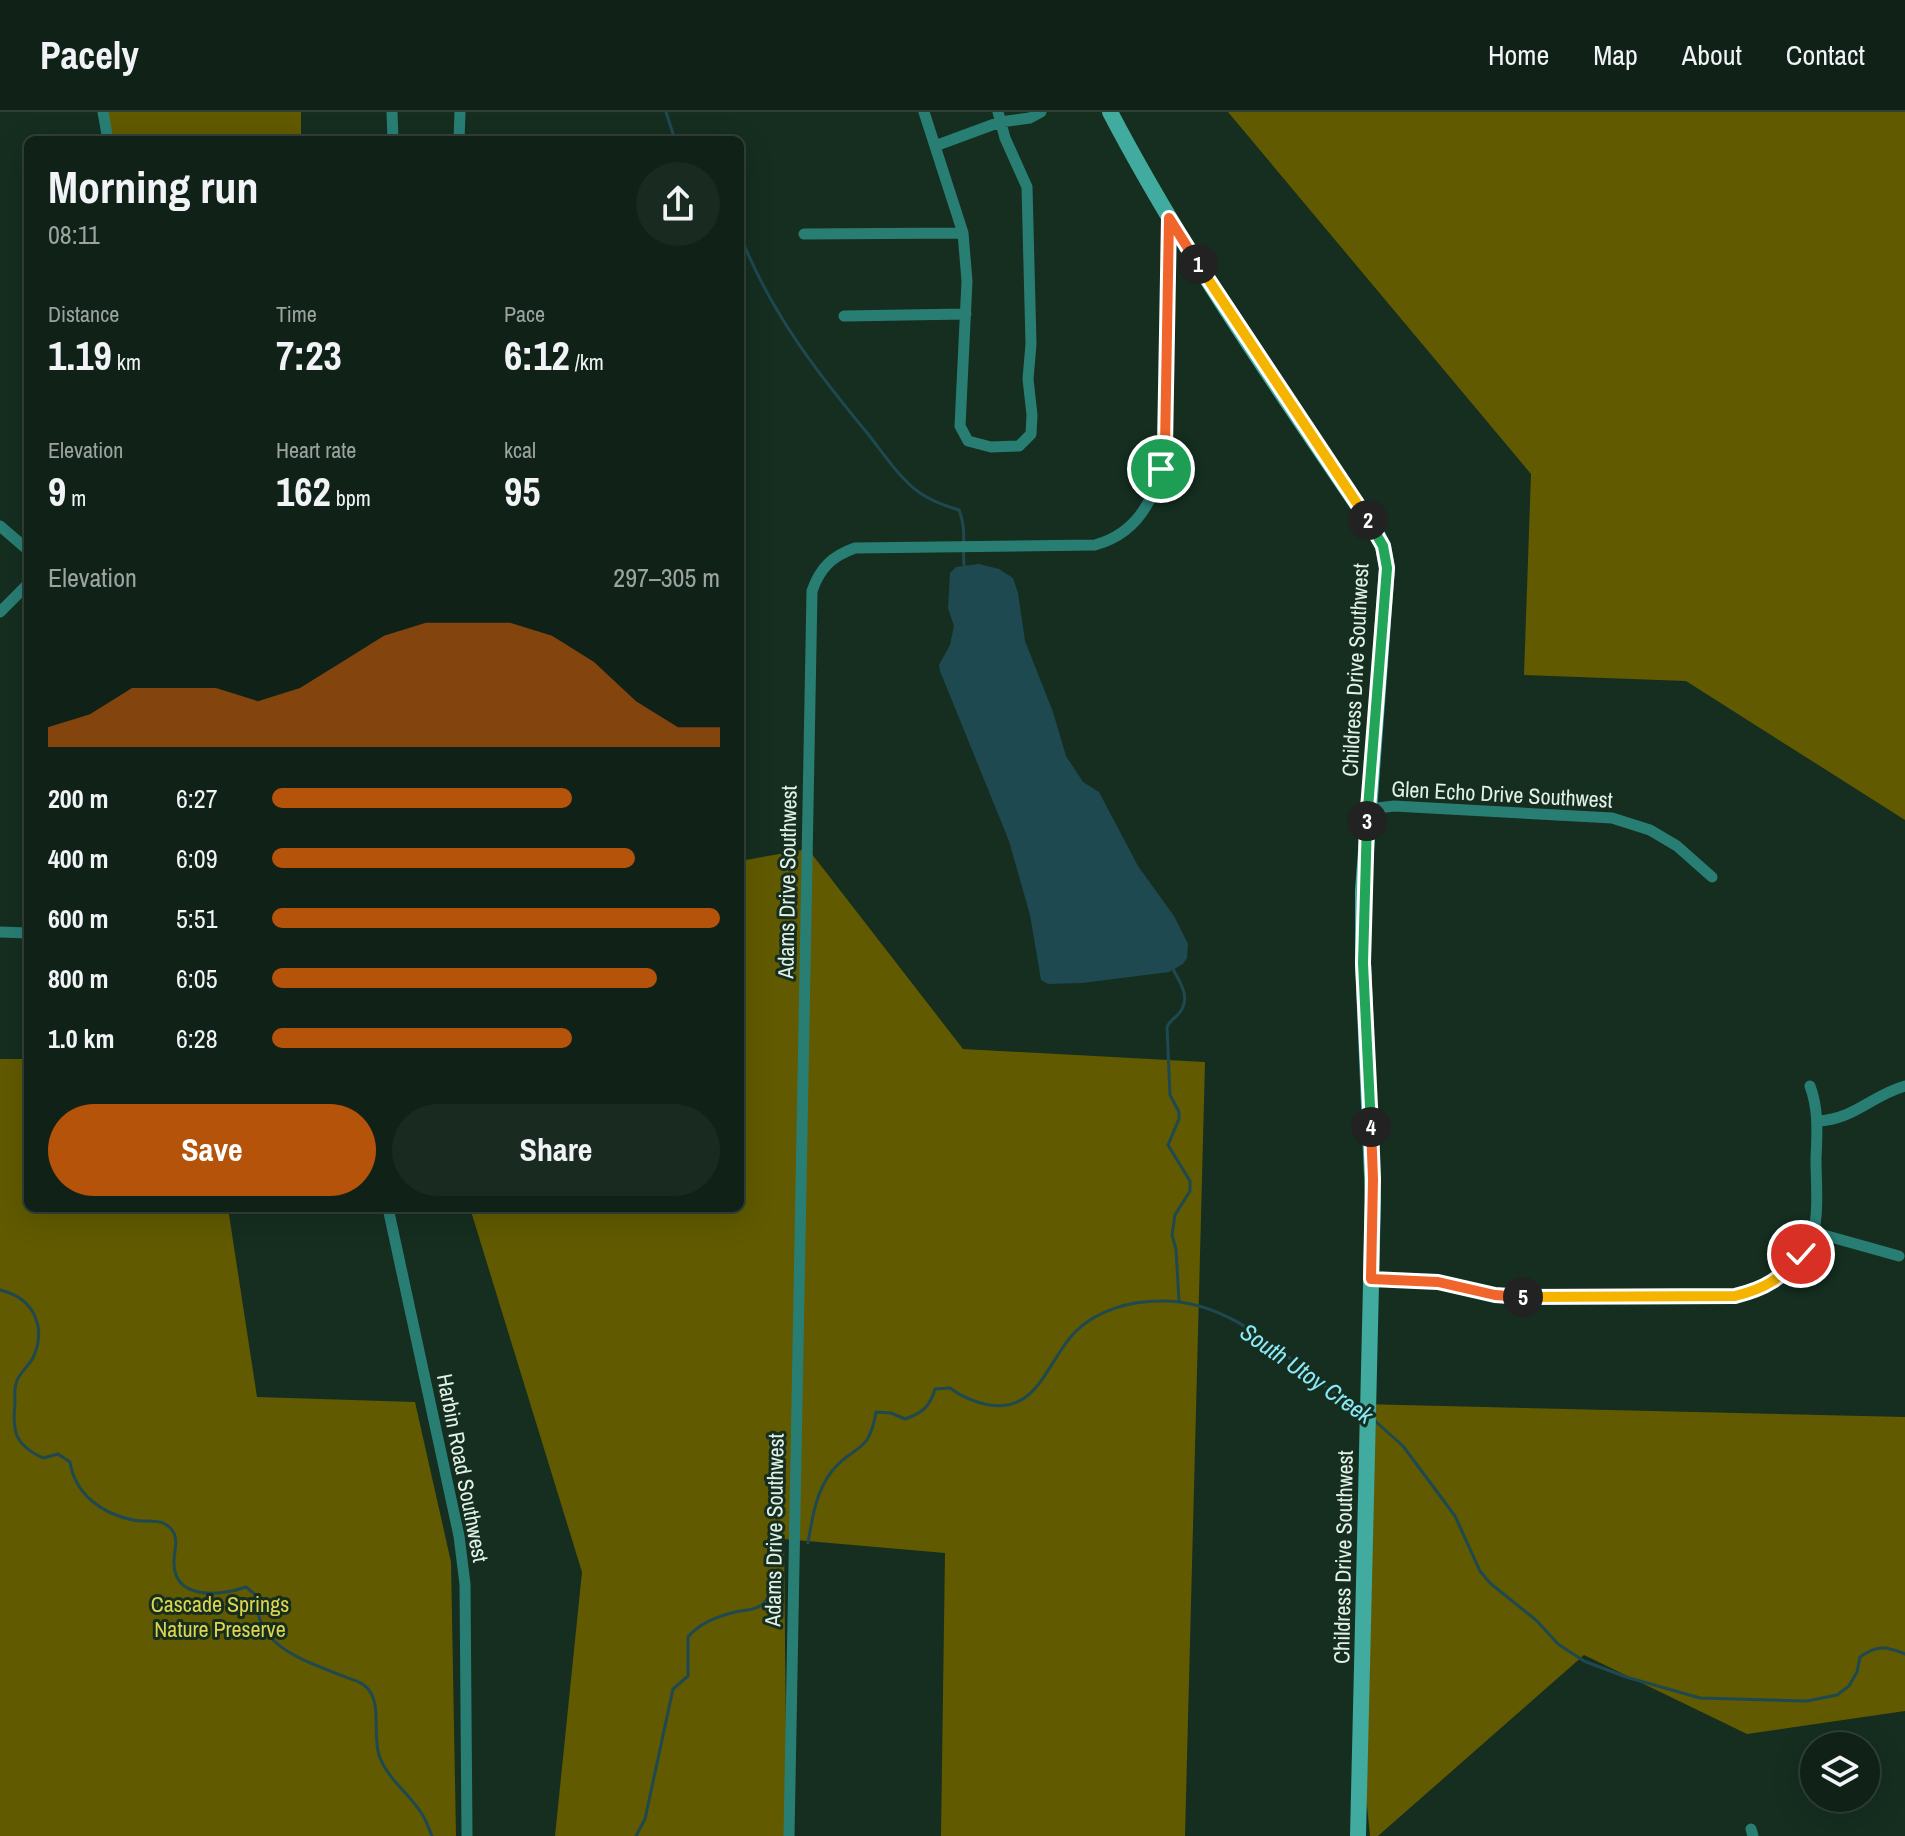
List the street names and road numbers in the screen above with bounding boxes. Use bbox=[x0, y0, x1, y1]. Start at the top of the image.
street label: Childress Drive Southwest bbox=[1334, 563, 1376, 777]
street label: Glen Echo Drive Southwest bbox=[1391, 773, 1613, 815]
street label: Adams Drive Southwest bbox=[770, 785, 804, 980]
street label: Harbin Road Southwest bbox=[430, 1371, 496, 1565]
street label: Adams Drive Southwest bbox=[757, 1433, 791, 1628]
street label: Childress Drive Southwest bbox=[1326, 1450, 1360, 1664]

